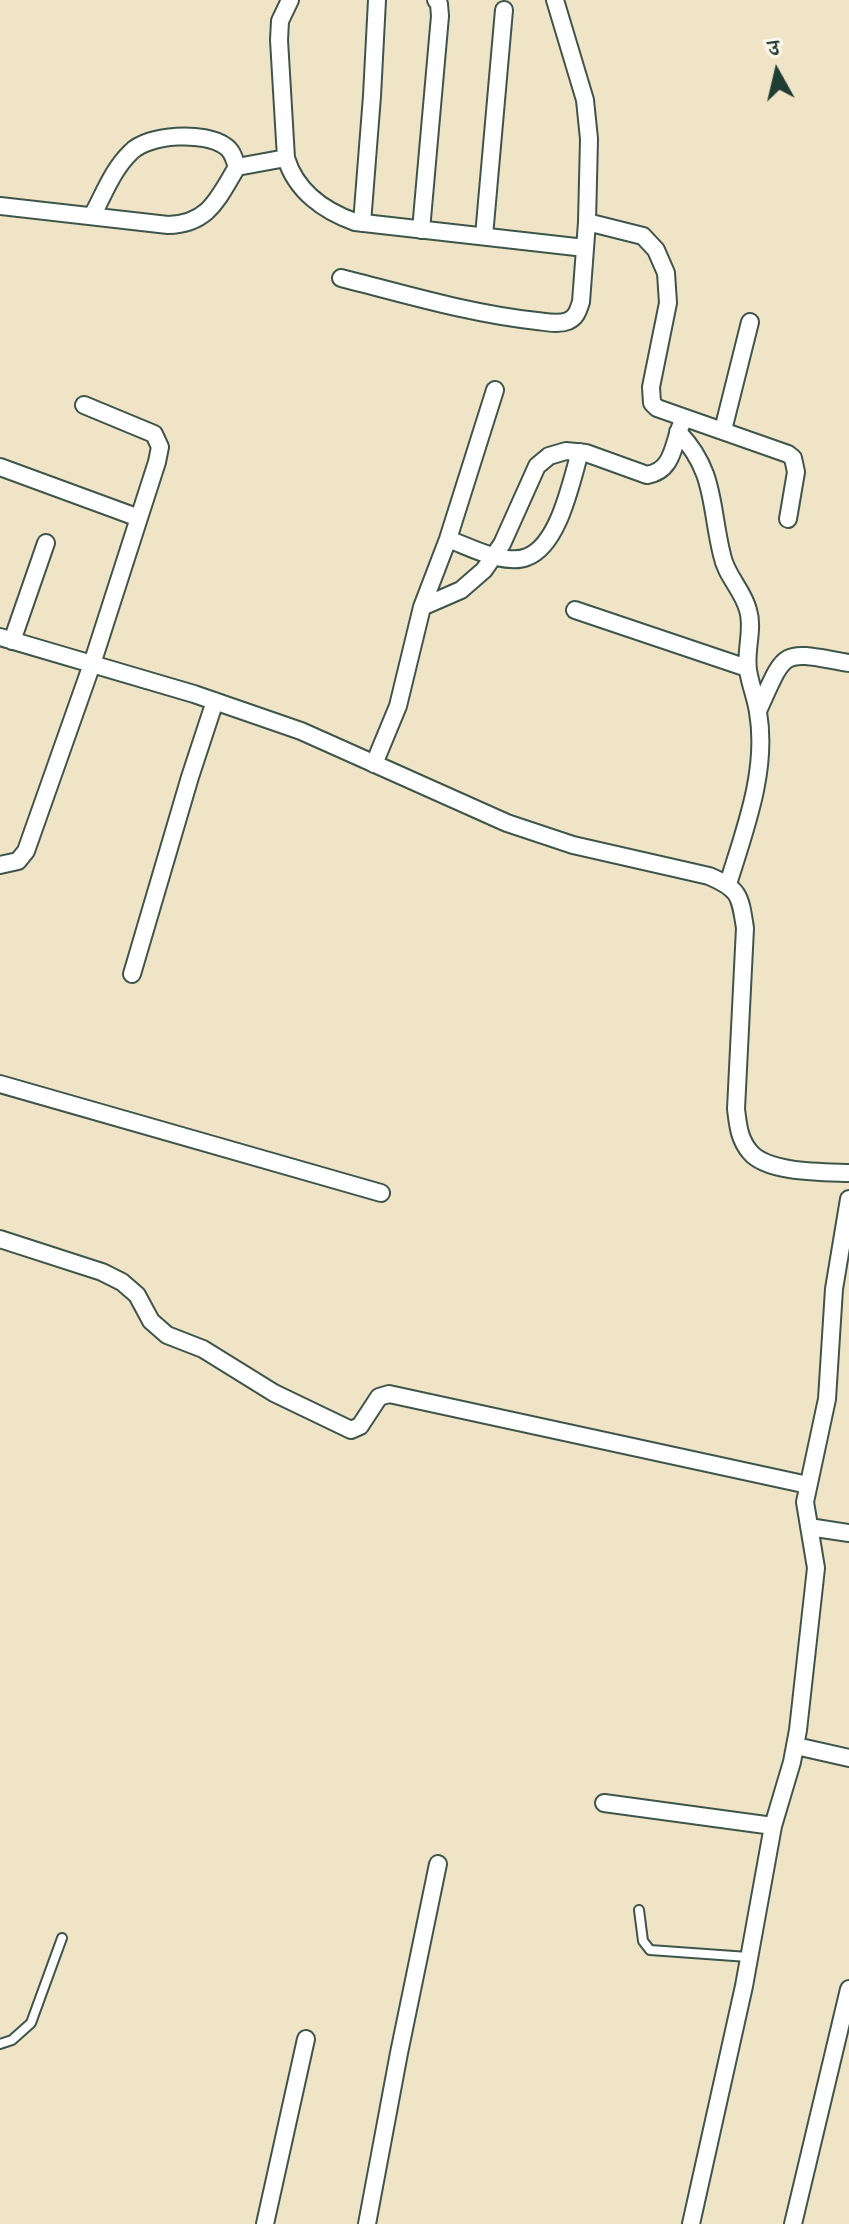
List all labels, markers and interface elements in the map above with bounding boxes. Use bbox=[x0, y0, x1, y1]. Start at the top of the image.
north arrow bbox=[737, 32, 817, 112]
text: उ bbox=[766, 34, 781, 62]

